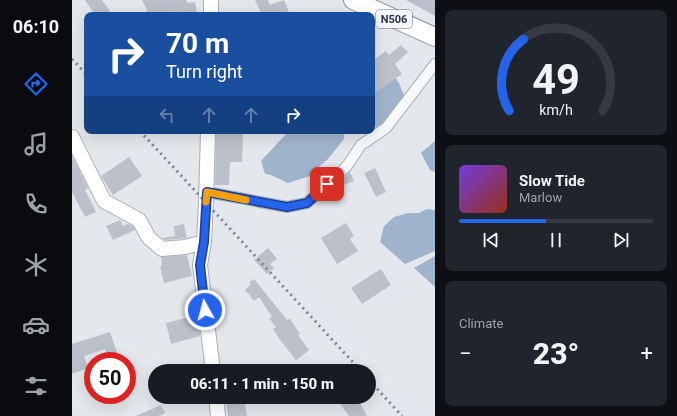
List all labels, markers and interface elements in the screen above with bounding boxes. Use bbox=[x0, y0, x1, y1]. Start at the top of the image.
road number: N506 bbox=[376, 10, 412, 28]
text: 06:10 bbox=[13, 16, 59, 37]
text: 70 m bbox=[166, 27, 229, 60]
icon: right bbox=[100, 28, 152, 80]
text: 49 bbox=[532, 54, 580, 103]
text: Turn right bbox=[166, 61, 243, 82]
icon: directions bbox=[22, 70, 50, 98]
text: km/h bbox=[539, 101, 573, 117]
icon: left bbox=[156, 104, 178, 126]
icon: ahead bbox=[198, 104, 220, 126]
icon: ahead bbox=[240, 104, 262, 126]
icon: right bbox=[282, 104, 304, 126]
icon: music bbox=[22, 130, 50, 158]
pin bbox=[310, 167, 344, 201]
text: Slow Tide bbox=[519, 172, 585, 190]
icon: arrive bbox=[316, 173, 338, 195]
icon: phone bbox=[22, 190, 50, 218]
text: Marlow bbox=[519, 190, 562, 205]
icon: previous bbox=[480, 229, 502, 251]
icon: pause bbox=[545, 229, 567, 251]
icon: next bbox=[610, 229, 632, 251]
icon: climate bbox=[22, 251, 50, 279]
position arrow bbox=[184, 289, 226, 331]
icon: car bbox=[22, 311, 50, 339]
text: Climate bbox=[459, 316, 503, 331]
text: 23° bbox=[533, 336, 579, 371]
text: − bbox=[459, 341, 472, 366]
text: + bbox=[641, 341, 653, 366]
speed limit sign: 50 bbox=[84, 352, 136, 404]
icon: filters bbox=[22, 372, 50, 400]
text: 06:11 · 1 min · 150 m bbox=[190, 375, 334, 393]

